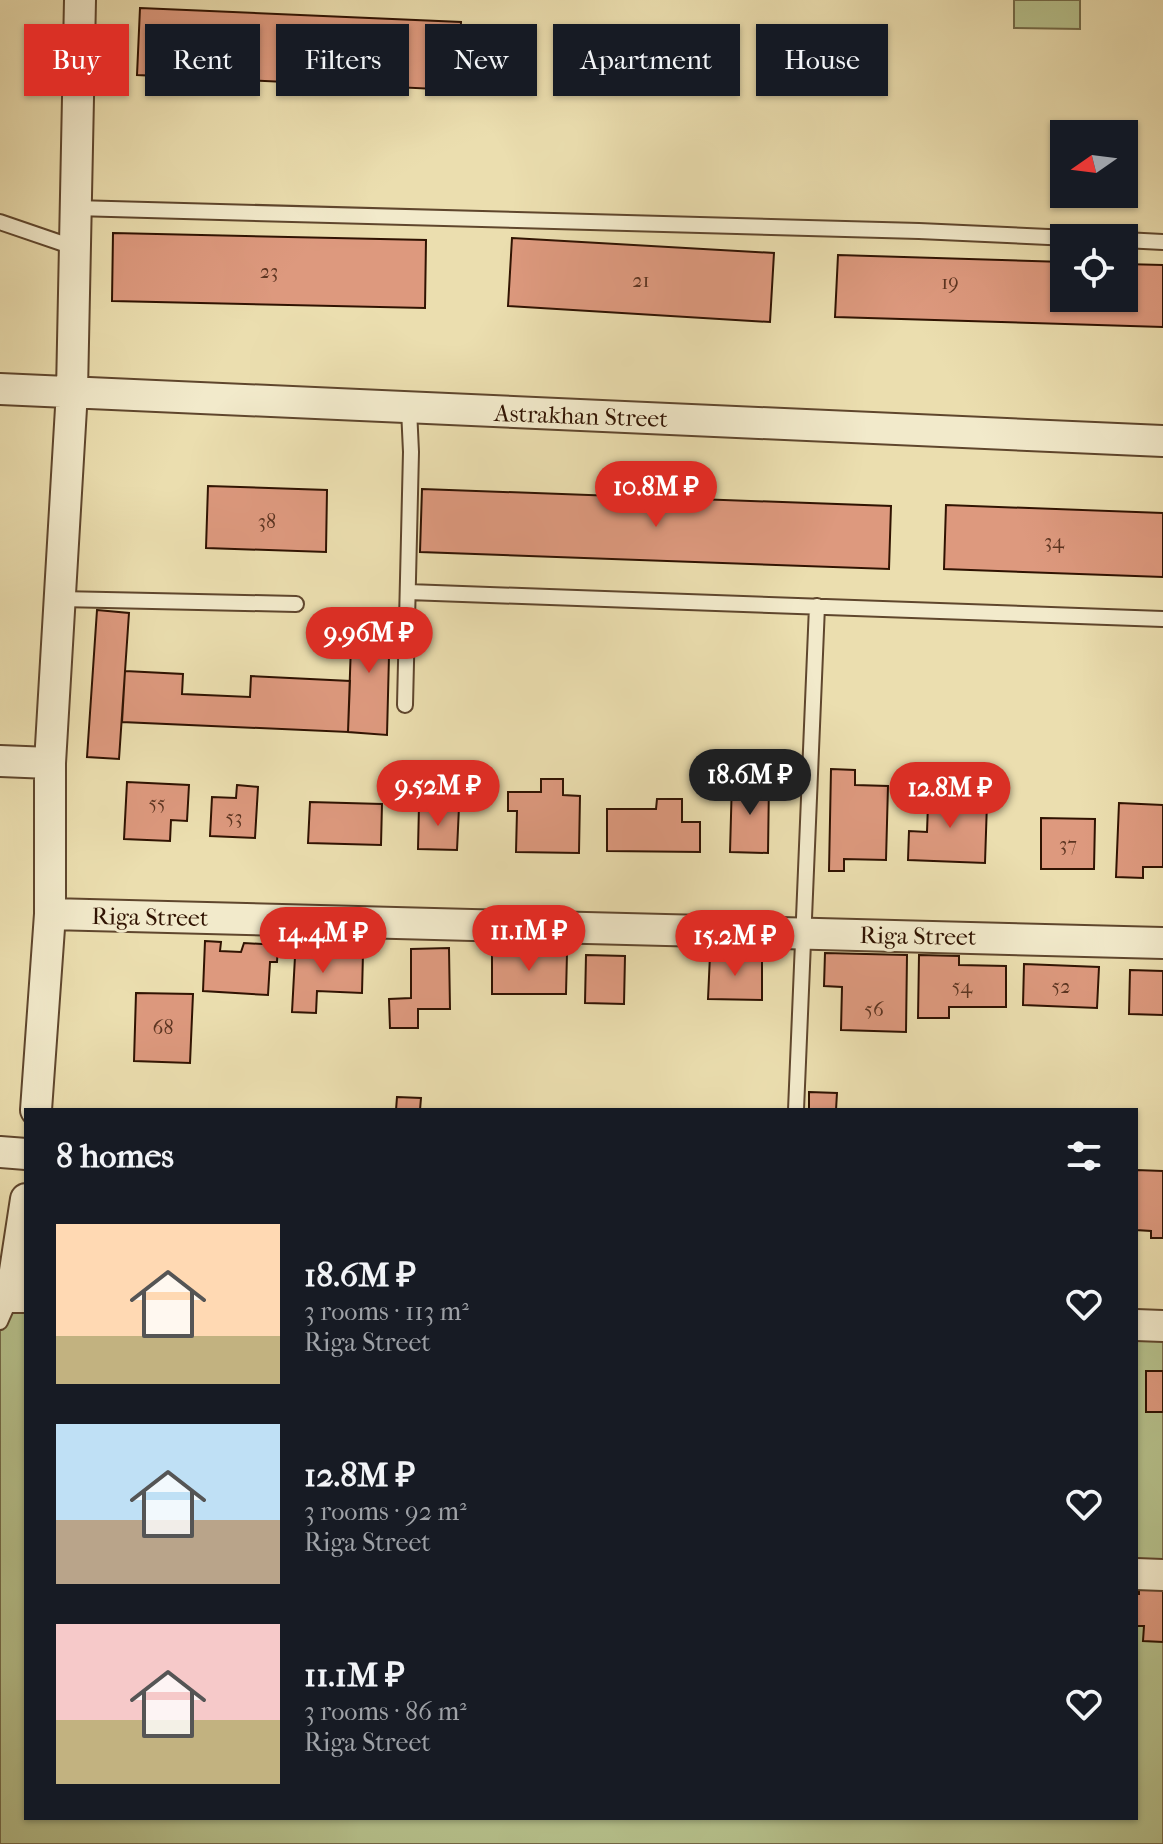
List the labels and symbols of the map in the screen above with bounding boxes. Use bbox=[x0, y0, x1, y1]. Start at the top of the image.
north arrow bbox=[1050, 120, 1138, 208]
house number: 23 bbox=[260, 260, 278, 283]
house number: 21 bbox=[632, 269, 650, 292]
house number: 19 bbox=[941, 271, 959, 294]
street label: Astrakhan Street bbox=[493, 399, 669, 433]
pin: 10.8M ₽ bbox=[582, 461, 730, 529]
house number: 38 bbox=[258, 510, 276, 533]
house number: 34 bbox=[1044, 530, 1065, 553]
pin: 9.96M ₽ bbox=[295, 607, 443, 675]
pin: 18.6M ₽ bbox=[676, 749, 824, 817]
pin: 9.52M ₽ bbox=[364, 760, 512, 828]
pin: 12.8M ₽ bbox=[876, 762, 1024, 830]
house number: 55 bbox=[148, 792, 166, 815]
house number: 53 bbox=[226, 806, 242, 829]
house number: 37 bbox=[1059, 833, 1077, 856]
street label: Riga Street bbox=[91, 902, 209, 932]
pin: 11.1M ₽ bbox=[455, 905, 603, 973]
pin: 14.4M ₽ bbox=[249, 907, 397, 975]
pin: 15.2M ₽ bbox=[661, 910, 809, 978]
street label: Riga Street bbox=[859, 921, 977, 951]
house number: 54 bbox=[952, 975, 973, 998]
house number: 52 bbox=[1052, 975, 1070, 998]
house number: 56 bbox=[864, 998, 884, 1021]
house number: 68 bbox=[153, 1016, 173, 1039]

